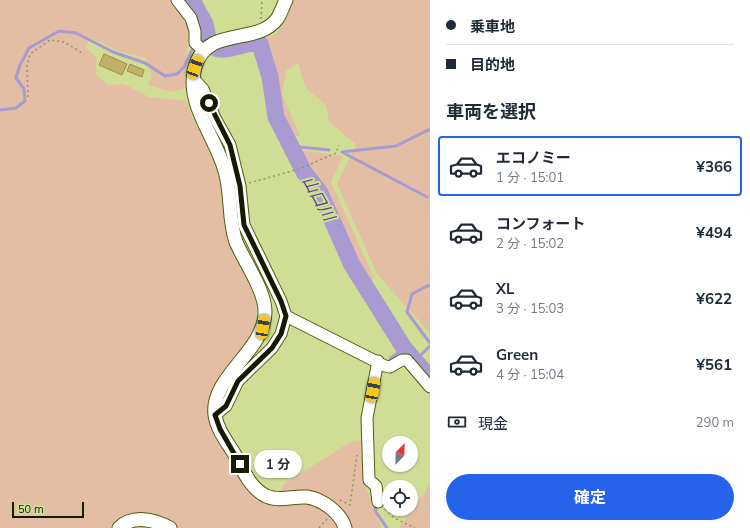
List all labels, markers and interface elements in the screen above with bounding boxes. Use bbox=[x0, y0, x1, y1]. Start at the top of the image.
text: 乗車地 bbox=[470, 17, 515, 36]
car bbox=[185, 54, 205, 80]
text: 目的地 bbox=[470, 55, 515, 74]
route start bbox=[200, 94, 218, 112]
text: 車両を選択 bbox=[446, 100, 536, 123]
icon: car bbox=[448, 148, 484, 184]
text: エコノミー bbox=[496, 148, 571, 167]
text: ¥366 bbox=[696, 157, 732, 176]
text: 1 分 · 15:01 bbox=[496, 169, 564, 185]
water label: 山口川 bbox=[299, 172, 340, 226]
icon: car bbox=[448, 214, 484, 250]
text: コンフォート bbox=[496, 214, 586, 233]
text: ¥494 bbox=[696, 223, 732, 242]
text: 2 分 · 15:02 bbox=[496, 235, 564, 251]
text: XL bbox=[496, 279, 514, 298]
icon: car bbox=[448, 280, 484, 316]
text: ¥622 bbox=[696, 289, 732, 308]
text: 3 分 · 15:03 bbox=[496, 300, 564, 316]
car bbox=[255, 314, 271, 340]
text: Green bbox=[496, 345, 538, 364]
icon: car bbox=[448, 346, 484, 382]
text: ¥561 bbox=[696, 355, 732, 374]
text: 4 分 · 15:04 bbox=[496, 366, 564, 382]
car bbox=[365, 377, 381, 403]
icon: cash bbox=[446, 411, 468, 433]
text: 現金 bbox=[478, 414, 508, 433]
text: 290 m bbox=[696, 414, 734, 430]
north arrow bbox=[382, 436, 418, 472]
map controls bbox=[382, 436, 418, 516]
callout: 1 分 bbox=[254, 450, 302, 478]
route end bbox=[231, 455, 249, 473]
text: 1 分 bbox=[266, 456, 290, 472]
button: 確定 bbox=[446, 474, 734, 520]
button: locate bbox=[382, 480, 418, 516]
scale bar bbox=[12, 500, 84, 519]
text: 50 m bbox=[18, 502, 44, 516]

